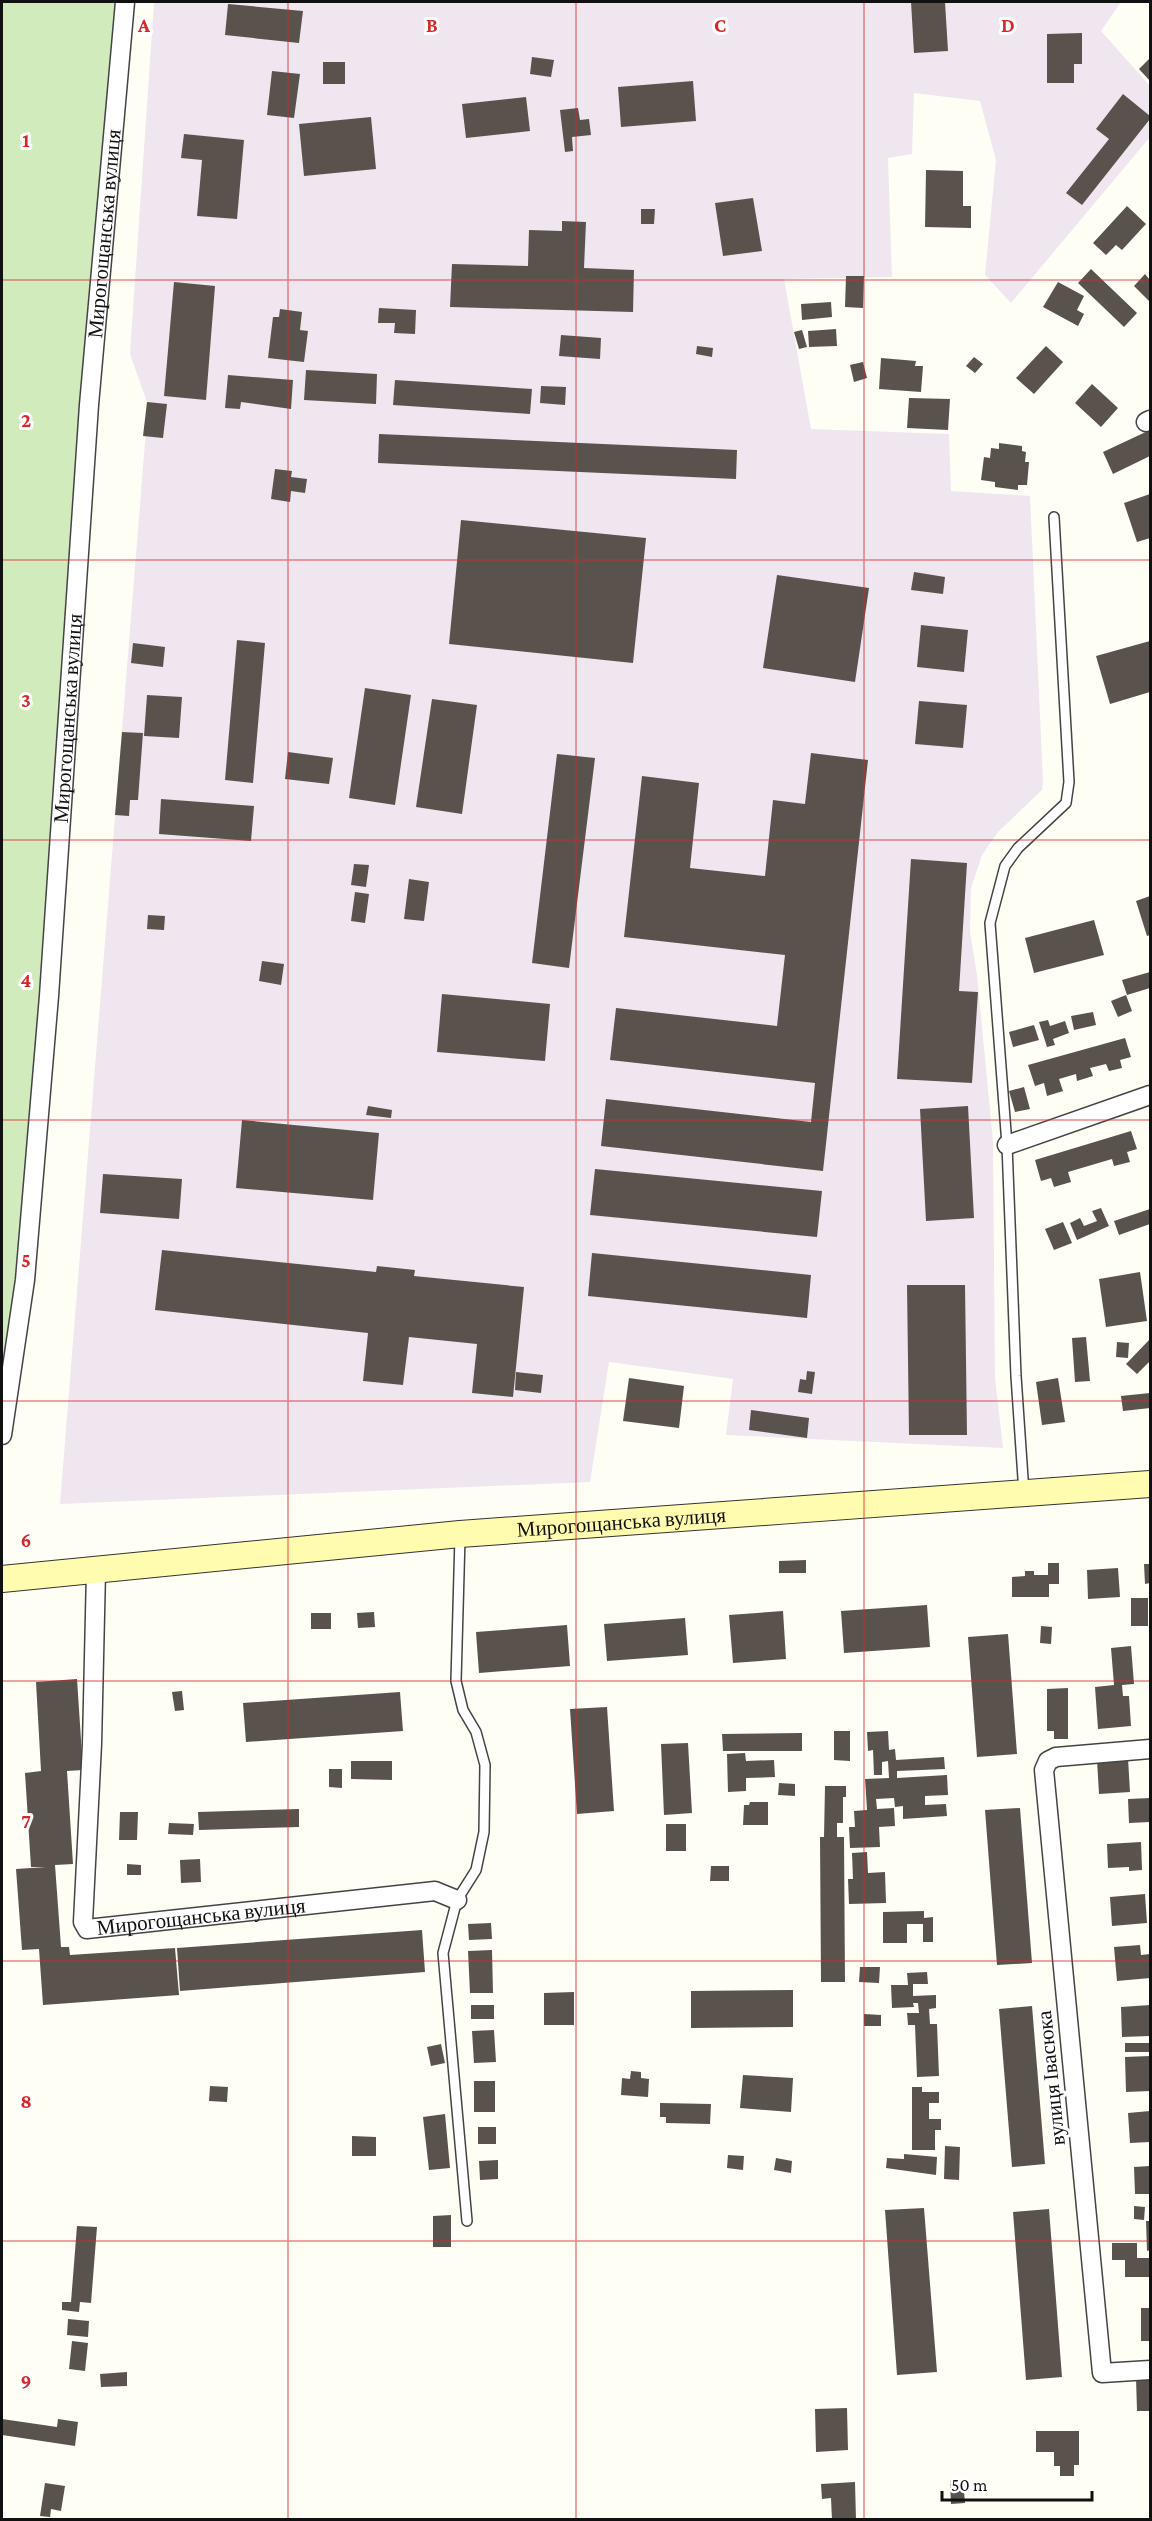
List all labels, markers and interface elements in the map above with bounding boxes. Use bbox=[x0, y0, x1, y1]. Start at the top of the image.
text: A bbox=[137, 14, 151, 36]
text: B bbox=[426, 14, 438, 36]
text: C bbox=[714, 14, 726, 36]
text: D bbox=[1001, 14, 1015, 36]
street label: Мирогощанська вулиця bbox=[83, 128, 126, 339]
text: 1 bbox=[22, 129, 30, 151]
text: 2 bbox=[21, 409, 31, 431]
street label: Мирогощанська вулиця bbox=[49, 613, 87, 824]
text: 3 bbox=[21, 689, 31, 711]
text: 4 bbox=[21, 969, 32, 991]
text: 5 bbox=[21, 1249, 31, 1271]
street label: Мирогощанська вулиця bbox=[516, 1503, 727, 1542]
text: 6 bbox=[21, 1529, 31, 1551]
text: 7 bbox=[21, 1810, 31, 1832]
street label: Мирогощанська вулиця bbox=[95, 1893, 307, 1940]
street label: вулиця Івасюка bbox=[1032, 2009, 1070, 2147]
text: 8 bbox=[20, 2090, 32, 2112]
text: 9 bbox=[21, 2370, 31, 2392]
scale bar bbox=[942, 2464, 1092, 2502]
text: 50 m bbox=[951, 2475, 988, 2495]

